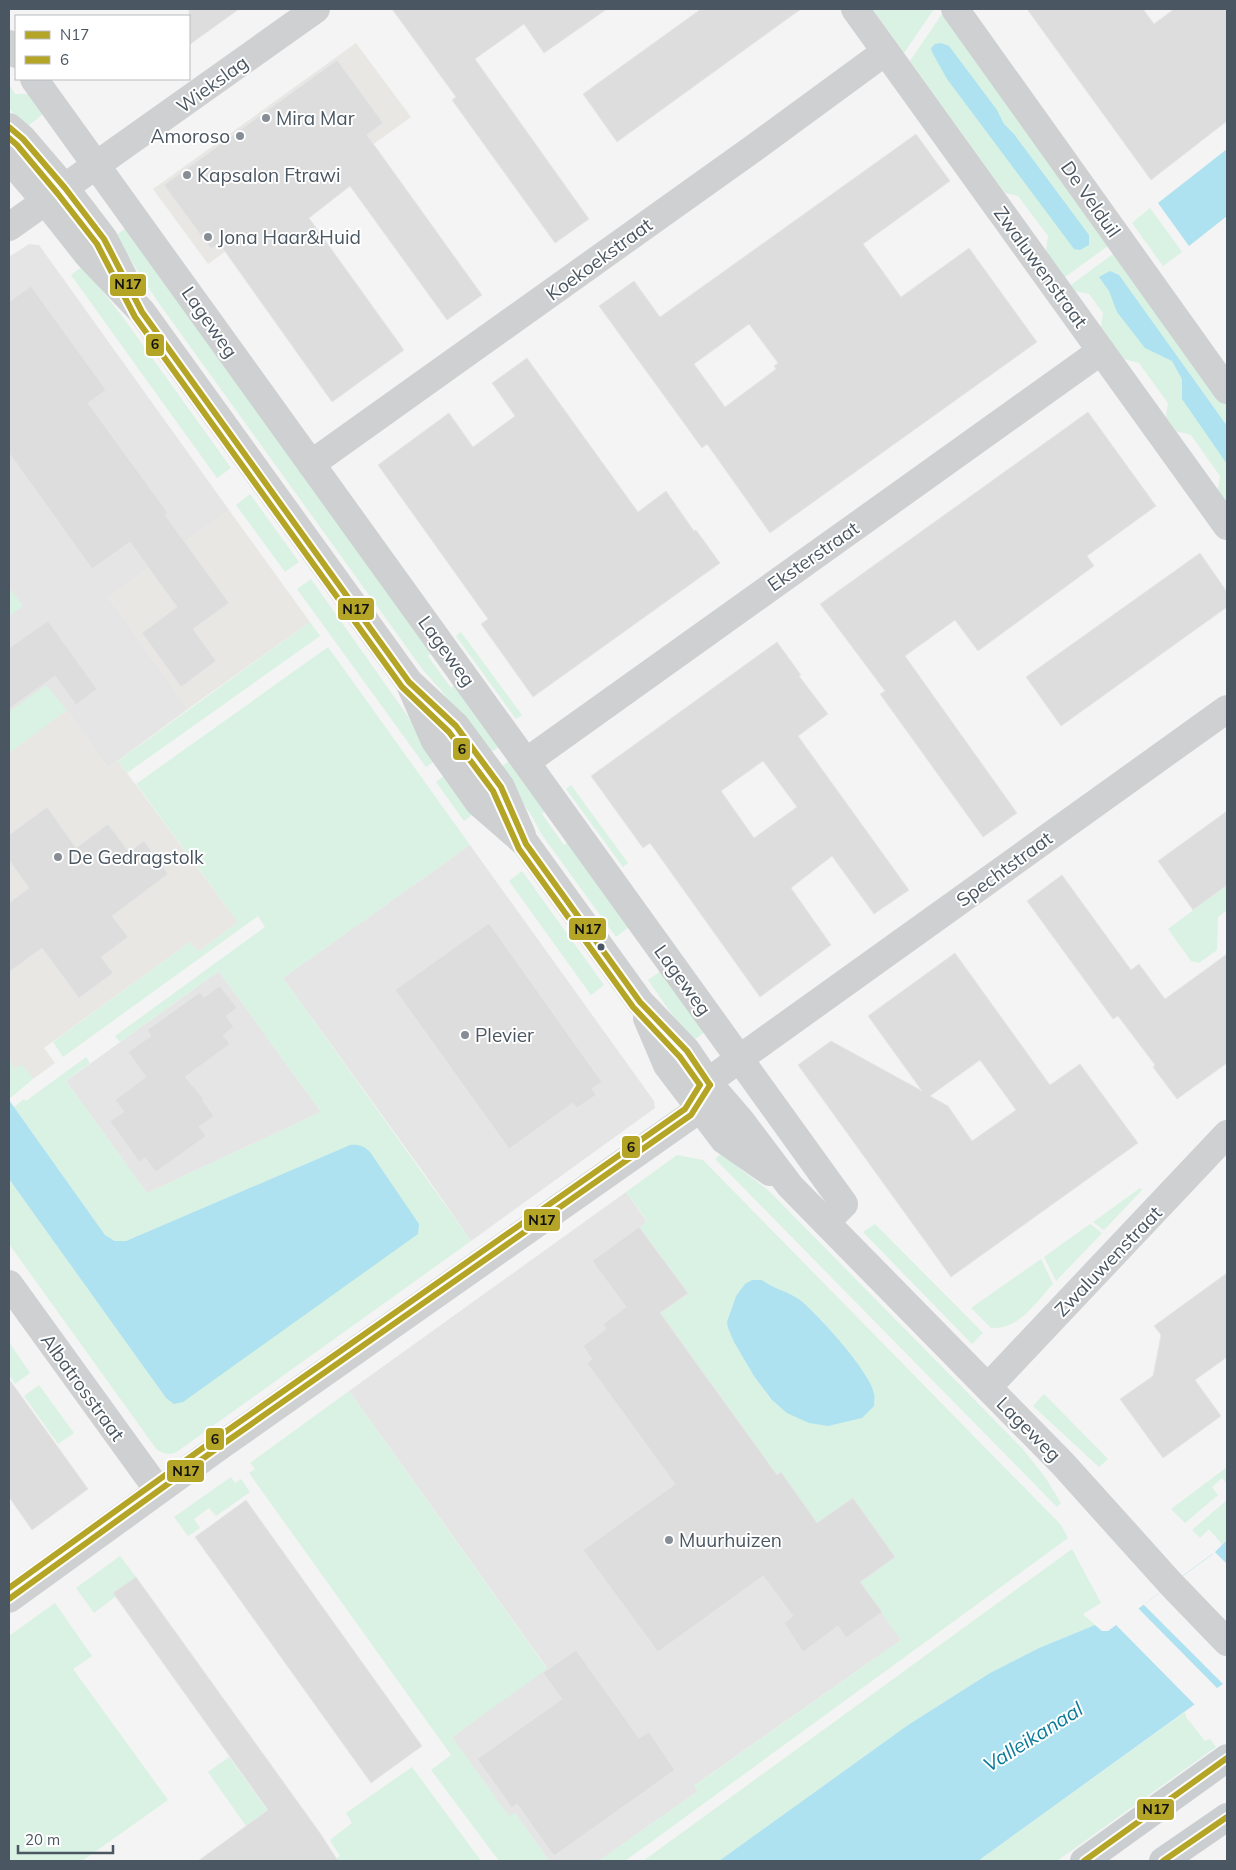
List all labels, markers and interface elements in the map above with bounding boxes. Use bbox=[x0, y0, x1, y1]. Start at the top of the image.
legend bbox=[15, 15, 190, 80]
text: N17 bbox=[60, 25, 89, 44]
text: 6 bbox=[60, 50, 69, 69]
street label: Wiekslag bbox=[172, 50, 252, 118]
place label: Mira Mar bbox=[276, 106, 355, 130]
marker: Mira Mar bbox=[260, 112, 272, 124]
place label: Amoroso bbox=[151, 124, 230, 148]
marker: Amoroso bbox=[234, 130, 246, 142]
street label: De Velduil bbox=[1056, 156, 1126, 242]
place label: Kapsalon Ftrawi bbox=[197, 163, 341, 187]
marker: Kapsalon Ftrawi bbox=[181, 169, 193, 181]
street label: Zwaluwenstraat bbox=[989, 202, 1093, 333]
street label: Koekoekstraat bbox=[541, 212, 657, 306]
place label: Jona Haar&Huid bbox=[218, 225, 361, 249]
marker: Jona Haar&Huid bbox=[202, 231, 214, 243]
line badge: N17 bbox=[109, 273, 147, 297]
text: N17 bbox=[114, 275, 142, 293]
street label: Lageweg bbox=[177, 282, 243, 362]
line badge: 6 bbox=[145, 333, 165, 357]
text: 6 bbox=[151, 335, 159, 353]
street label: Eksterstraat bbox=[763, 516, 864, 596]
line badge: N17 bbox=[337, 597, 375, 621]
text: N17 bbox=[342, 600, 370, 618]
street label: Lageweg bbox=[413, 611, 481, 691]
line badge: 6 bbox=[452, 737, 471, 761]
text: 6 bbox=[458, 740, 466, 758]
street label: Spechtstraat bbox=[951, 826, 1057, 912]
place label: De Gedragstolk bbox=[68, 845, 204, 869]
marker: De Gedragstolk bbox=[52, 851, 64, 863]
line badge: N17 bbox=[568, 917, 607, 941]
text: N17 bbox=[574, 920, 602, 938]
street label: Lageweg bbox=[649, 940, 717, 1020]
unlabelled marker bbox=[596, 942, 606, 952]
place label: Plevier bbox=[475, 1023, 534, 1047]
marker: Plevier bbox=[459, 1029, 471, 1041]
line badge: 6 bbox=[621, 1135, 641, 1159]
text: 6 bbox=[627, 1138, 635, 1156]
street label: Zwaluwenstraat bbox=[1049, 1201, 1167, 1321]
line badge: N17 bbox=[523, 1208, 561, 1232]
text: N17 bbox=[528, 1211, 556, 1229]
street label: Albatrosstraat bbox=[36, 1328, 130, 1446]
street label: Lageweg bbox=[992, 1392, 1066, 1466]
line badge: 6 bbox=[205, 1427, 225, 1451]
text: 6 bbox=[211, 1430, 219, 1448]
line badge: N17 bbox=[166, 1459, 205, 1483]
text: N17 bbox=[172, 1462, 200, 1480]
place label: Muurhuizen bbox=[679, 1528, 782, 1552]
marker: Muurhuizen bbox=[663, 1534, 675, 1546]
water label: Valleikanaal bbox=[978, 1696, 1087, 1777]
line badge: N17 bbox=[1136, 1798, 1175, 1821]
text: N17 bbox=[1142, 1800, 1170, 1818]
scale bar bbox=[18, 1822, 112, 1854]
text: 20 m bbox=[25, 1830, 60, 1849]

